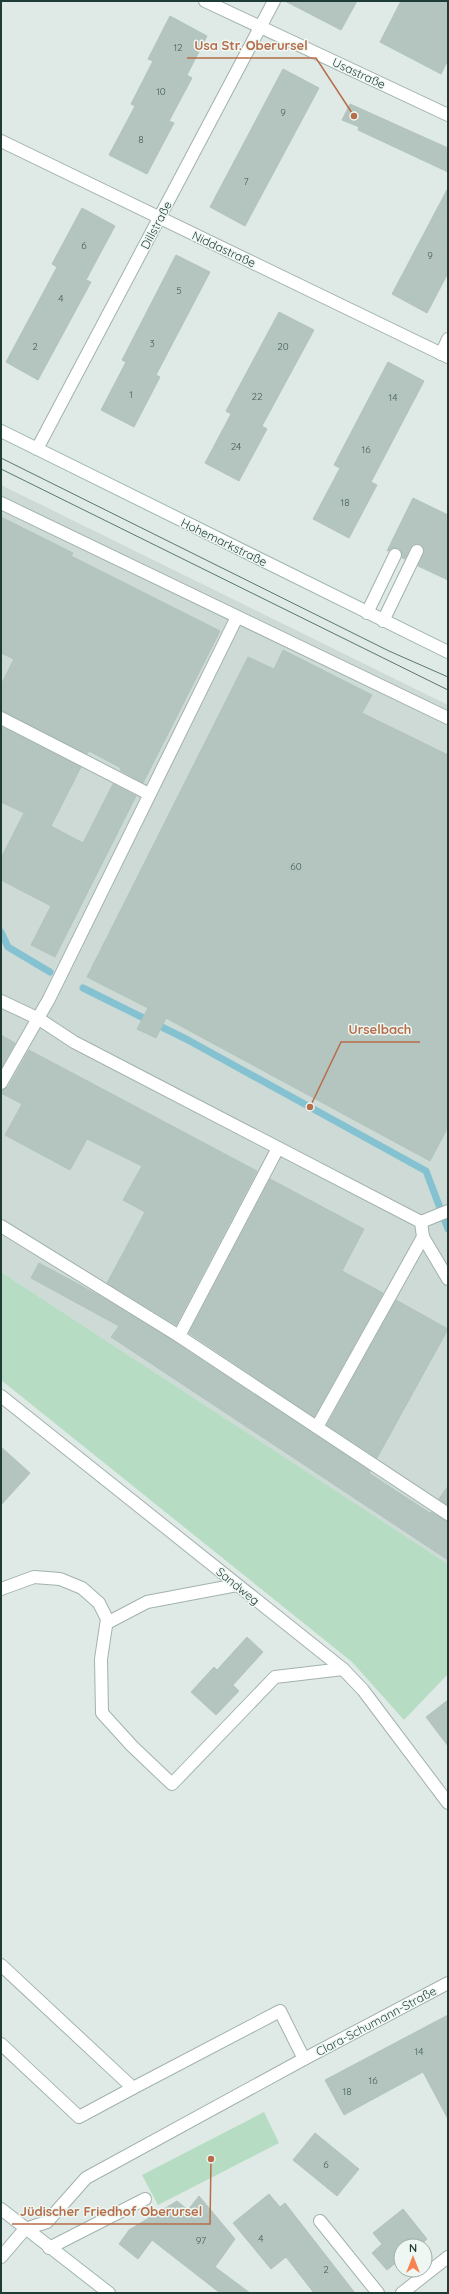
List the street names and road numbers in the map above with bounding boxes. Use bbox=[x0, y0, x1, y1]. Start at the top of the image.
street label: Usastraße bbox=[330, 54, 388, 92]
street label: Dillstraße bbox=[137, 198, 175, 252]
street label: Niddastraße bbox=[190, 228, 258, 270]
street label: Hohemarkstraße bbox=[178, 515, 270, 569]
street label: Sandweg bbox=[213, 1564, 263, 1608]
street label: Clara-Schumann-Straße bbox=[313, 1983, 439, 2059]

